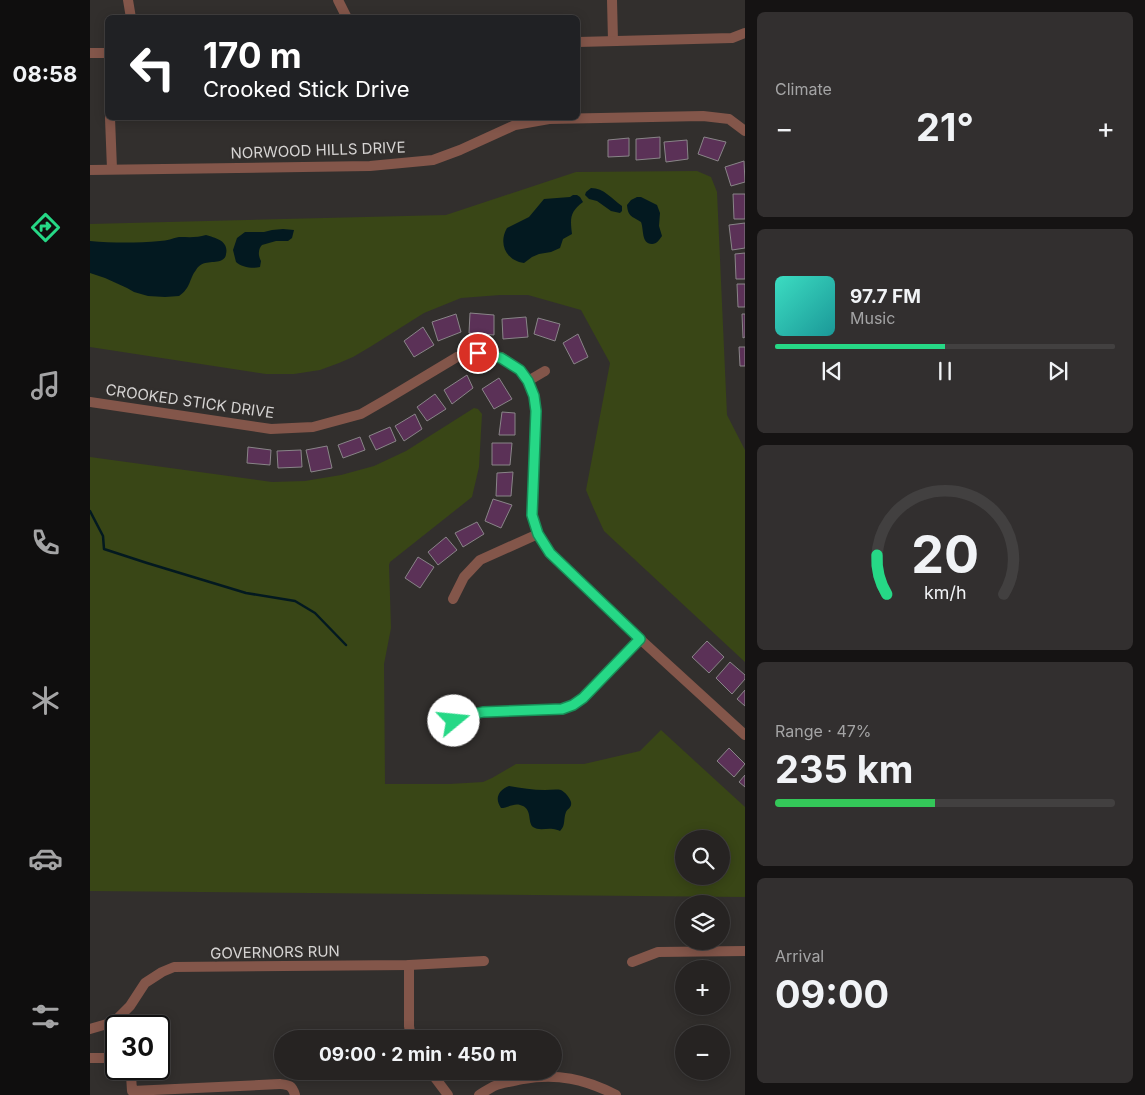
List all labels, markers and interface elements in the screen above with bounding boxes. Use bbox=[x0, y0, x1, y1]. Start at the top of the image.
text: 170 m bbox=[203, 34, 302, 76]
icon: left bbox=[120, 35, 185, 100]
text: 08:58 bbox=[13, 61, 77, 87]
text: Crooked Stick Drive bbox=[203, 76, 410, 102]
text: Climate bbox=[775, 79, 832, 99]
text: 21° bbox=[916, 104, 974, 150]
text: − bbox=[775, 111, 794, 145]
text: + bbox=[1096, 111, 1115, 145]
street label: NORWOOD HILLS DRIVE bbox=[230, 137, 406, 163]
icon: directions bbox=[28, 210, 63, 245]
text: 97.7 FM bbox=[850, 285, 921, 308]
text: Music bbox=[850, 308, 895, 328]
pin bbox=[457, 332, 499, 374]
icon: arrive bbox=[464, 339, 492, 367]
icon: previous bbox=[818, 357, 846, 385]
icon: pause bbox=[931, 357, 959, 385]
icon: next bbox=[1044, 357, 1072, 385]
icon: music bbox=[28, 368, 63, 403]
street label: CROOKED STICK DRIVE bbox=[104, 380, 276, 422]
text: 20 bbox=[911, 523, 979, 586]
icon: phone bbox=[28, 525, 63, 560]
text: km/h bbox=[924, 582, 966, 603]
icon: climate bbox=[28, 683, 63, 718]
position arrow bbox=[427, 694, 479, 746]
text: Range · 47% bbox=[775, 721, 872, 741]
text: 235 km bbox=[775, 746, 913, 792]
map controls bbox=[675, 830, 730, 1080]
button: search bbox=[675, 830, 730, 885]
icon: car bbox=[28, 841, 63, 876]
button: layers bbox=[675, 895, 730, 950]
street label: GOVERNORS RUN bbox=[210, 941, 340, 963]
text: Arrival bbox=[775, 946, 824, 966]
button: + bbox=[675, 960, 730, 1015]
text: 09:00 bbox=[775, 971, 889, 1017]
icon: filters bbox=[28, 999, 63, 1034]
speed limit sign: 30 bbox=[105, 1015, 170, 1080]
button: − bbox=[675, 1025, 730, 1080]
text: 09:00 · 2 min · 450 m bbox=[319, 1043, 517, 1066]

